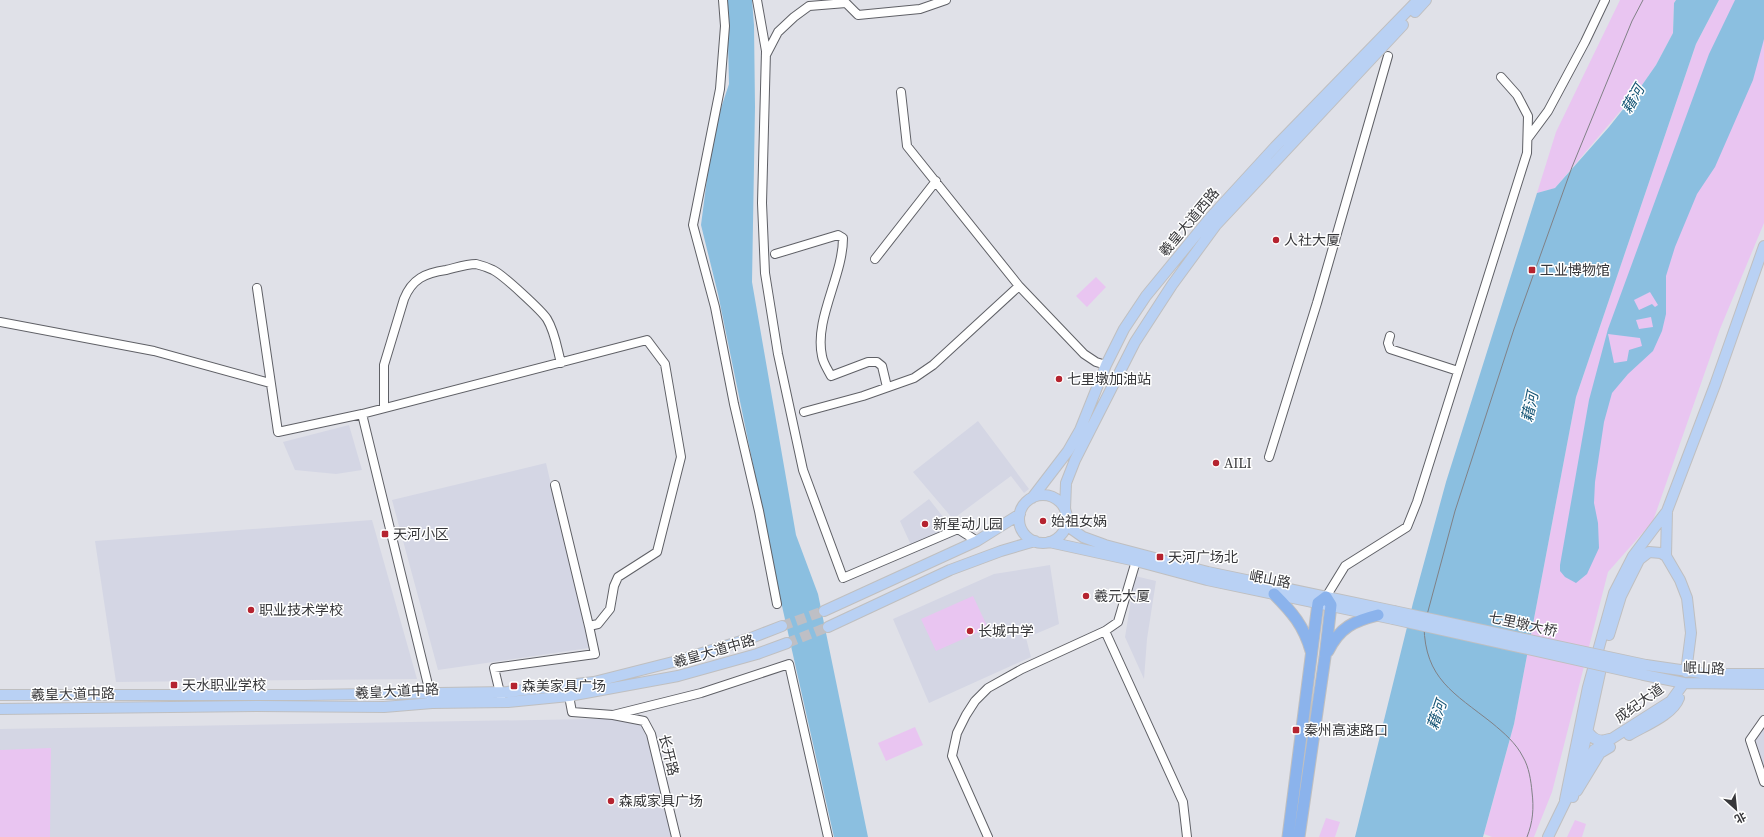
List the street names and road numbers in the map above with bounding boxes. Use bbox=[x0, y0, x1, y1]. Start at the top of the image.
street label: 羲皇大道西路 bbox=[1154, 183, 1224, 261]
street label: 岷山路 bbox=[1247, 565, 1293, 593]
street label: 七里墩大桥 bbox=[1487, 607, 1559, 641]
street label: 羲皇大道中路 bbox=[671, 630, 757, 672]
street label: 岷山路 bbox=[1683, 657, 1725, 679]
street label: 羲皇大道中路 bbox=[355, 679, 439, 703]
street label: 成纪大道 bbox=[1610, 679, 1668, 727]
street label: 羲皇大道中路 bbox=[31, 683, 115, 705]
street label: 长开路 bbox=[654, 732, 684, 778]

